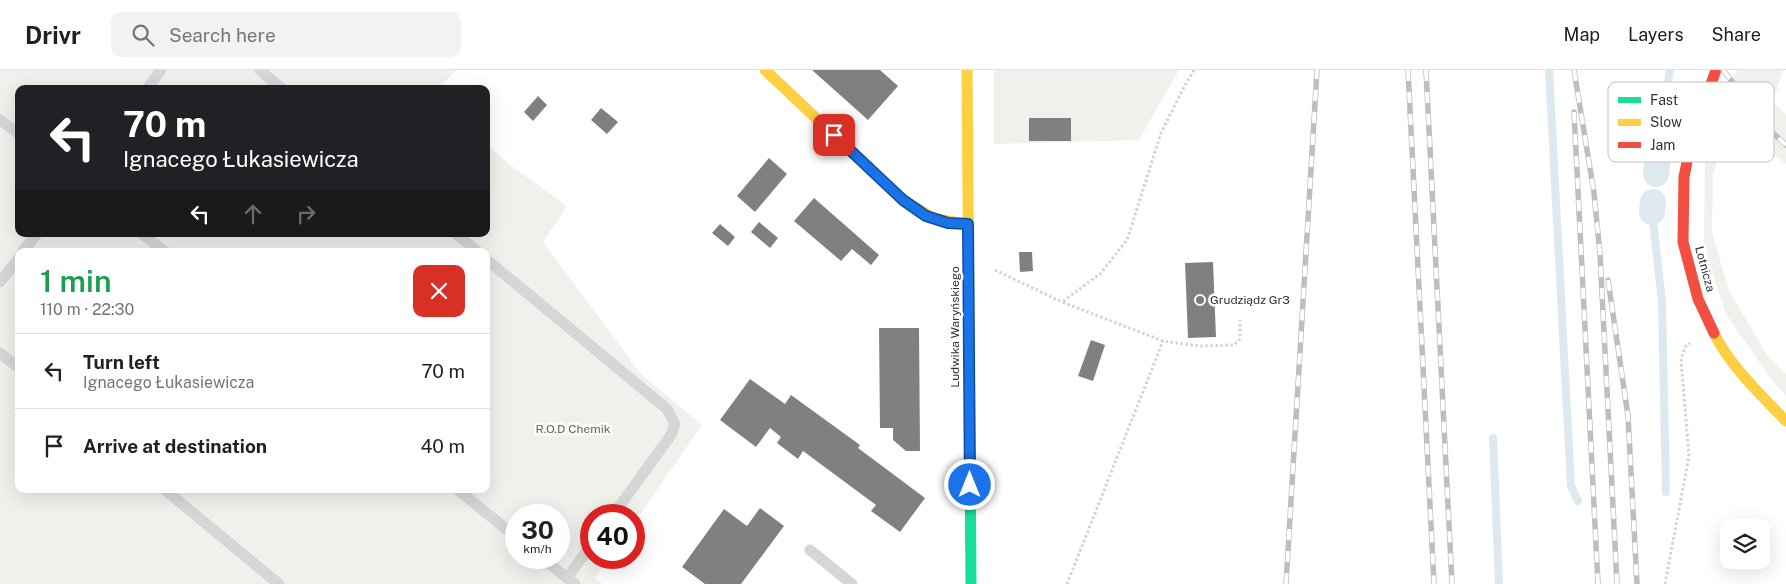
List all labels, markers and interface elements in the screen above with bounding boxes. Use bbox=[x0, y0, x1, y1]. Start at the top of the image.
search box bbox=[111, 12, 461, 57]
text: Drivr bbox=[25, 21, 81, 49]
icon: search bbox=[129, 21, 157, 49]
text: Search here bbox=[169, 24, 276, 46]
text: Map bbox=[1564, 24, 1600, 45]
text: Layers bbox=[1628, 24, 1684, 45]
text: Share bbox=[1712, 24, 1761, 45]
legend bbox=[1608, 82, 1774, 162]
text: Fast bbox=[1650, 92, 1678, 108]
text: 70 m bbox=[123, 104, 206, 145]
icon: left bbox=[40, 105, 105, 170]
pin bbox=[813, 114, 855, 156]
text: Slow bbox=[1650, 114, 1682, 130]
icon: arrive bbox=[820, 121, 848, 149]
text: Jam bbox=[1650, 137, 1675, 153]
text: Ignacego Łukasiewicza bbox=[123, 146, 359, 172]
icon: left bbox=[186, 200, 214, 228]
icon: ahead bbox=[239, 200, 267, 228]
icon: right bbox=[292, 200, 320, 228]
street label: Lotnicza bbox=[1692, 245, 1718, 293]
text: 1 min bbox=[40, 263, 111, 299]
button: close bbox=[413, 265, 465, 317]
street label: Ludwika Waryńskiego bbox=[948, 266, 962, 388]
place label: Grudziądz Gr3 bbox=[1210, 293, 1290, 307]
marker: Grudziądz Gr3 bbox=[1194, 294, 1206, 306]
text: 110 m · 22:30 bbox=[40, 300, 134, 319]
text: Turn left bbox=[83, 351, 160, 373]
icon: left bbox=[40, 357, 68, 385]
text: 70 m bbox=[421, 360, 465, 382]
text: Ignacego Łukasiewicza bbox=[83, 373, 254, 392]
park label: R.O.D Chemik bbox=[536, 422, 611, 436]
icon: arrive bbox=[40, 432, 68, 460]
text: Arrive at destination bbox=[83, 435, 267, 457]
text: 40 m bbox=[420, 435, 465, 457]
position arrow bbox=[943, 458, 995, 510]
speed limit sign: 40 bbox=[580, 504, 645, 569]
text: 30 bbox=[521, 515, 554, 545]
map controls bbox=[1720, 519, 1770, 569]
button: layers bbox=[1720, 519, 1770, 569]
text: km/h bbox=[523, 542, 552, 556]

